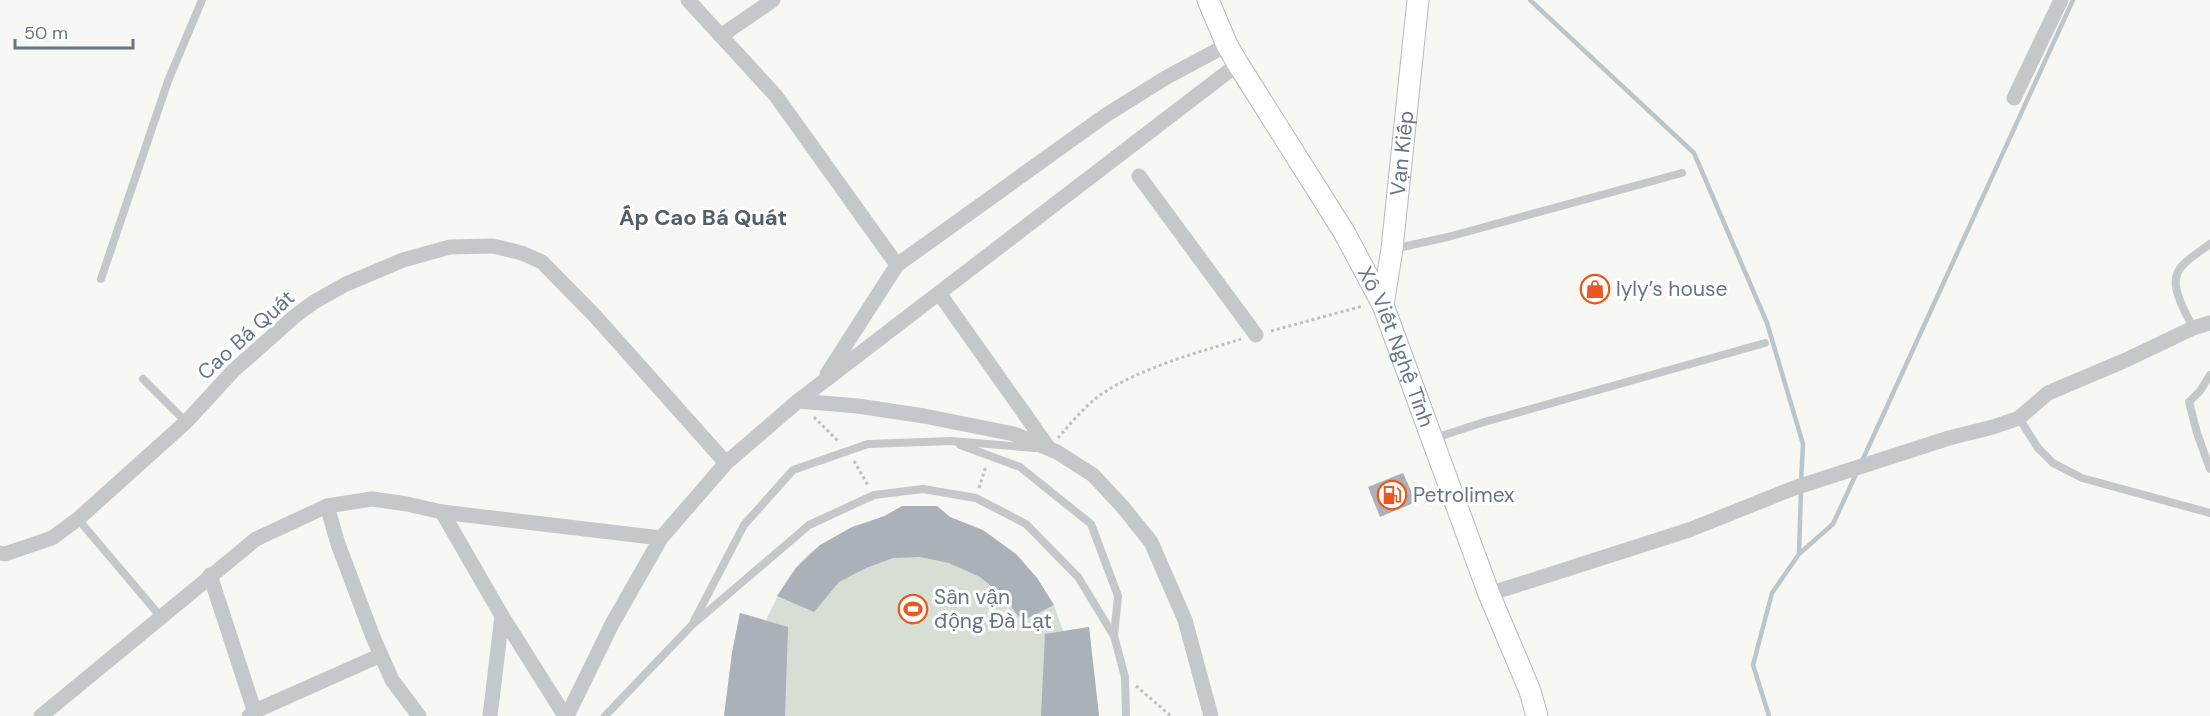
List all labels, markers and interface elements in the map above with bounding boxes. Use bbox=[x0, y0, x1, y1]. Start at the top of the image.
scale bar bbox=[15, 12, 134, 50]
text: 50 m bbox=[24, 21, 68, 45]
street label: Vạn Kiếp bbox=[1384, 109, 1420, 197]
district label: Ấp Cao Bá Quát bbox=[619, 203, 787, 232]
street label: Xô Viết Nghệ Tĩnh bbox=[1351, 262, 1441, 431]
shop icon: lyly’s house bbox=[1579, 273, 1611, 305]
place label: lyly’s house bbox=[1616, 275, 1727, 303]
street label: Cao Bá Quát bbox=[191, 284, 301, 386]
fuel station icon: Petrolimex bbox=[1376, 479, 1408, 511]
place label: Petrolimex bbox=[1413, 481, 1515, 509]
place label: Sân vận động Đà Lạt bbox=[934, 583, 1052, 635]
sports icon: Sân vận động Đà Lạt bbox=[897, 593, 929, 625]

